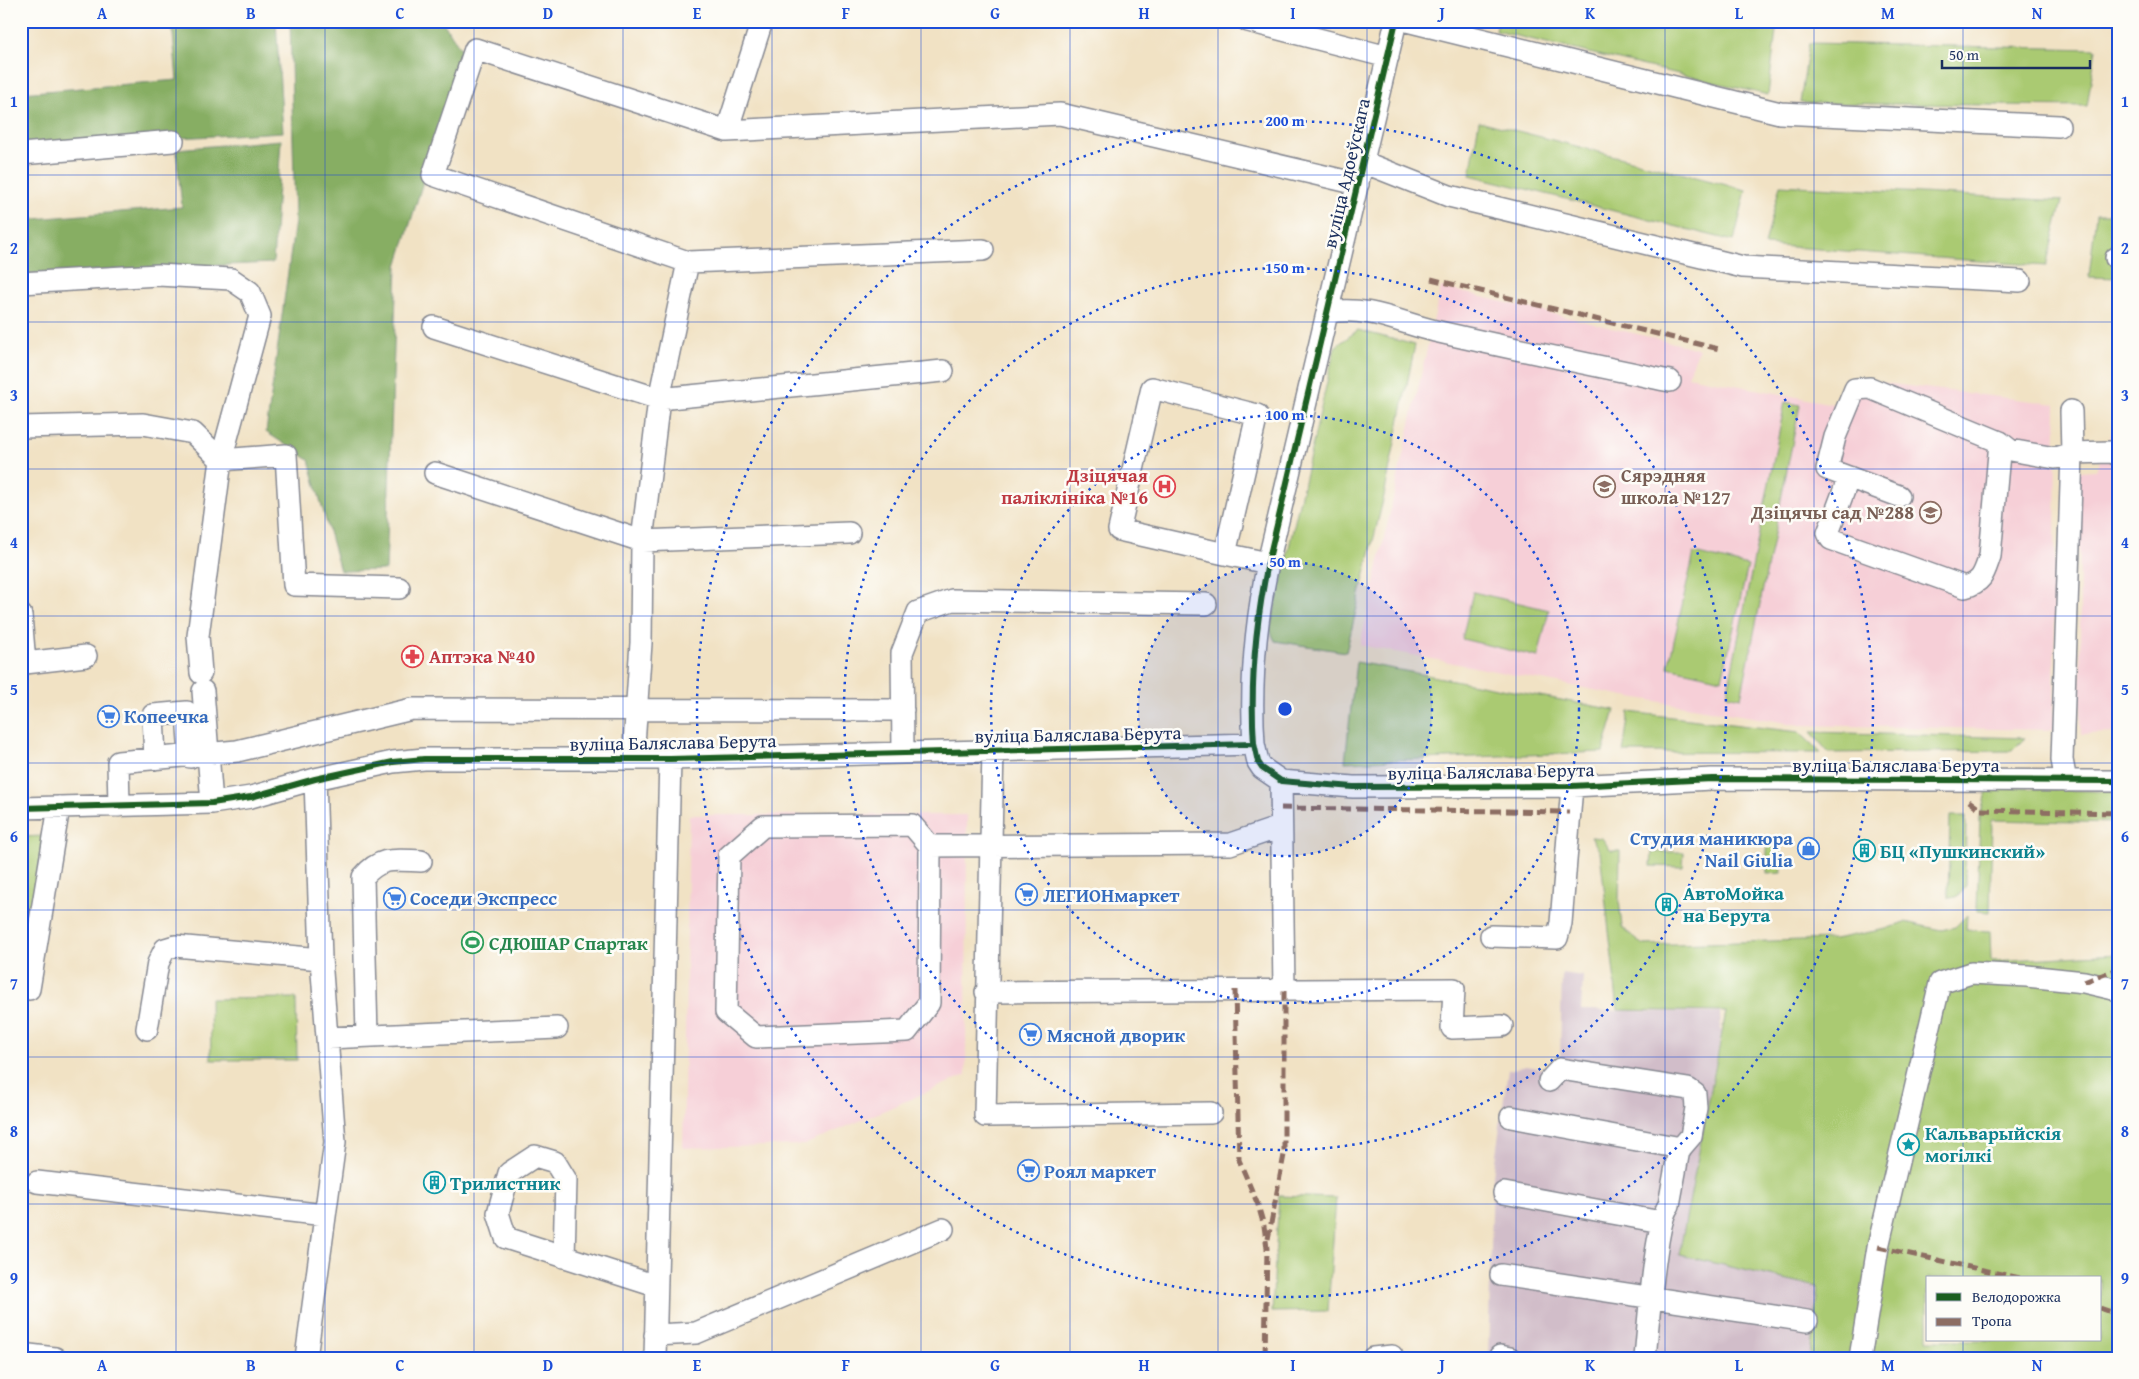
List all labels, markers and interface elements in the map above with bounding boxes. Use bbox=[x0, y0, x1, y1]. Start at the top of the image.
text: A bbox=[97, 1, 108, 25]
text: B bbox=[246, 1, 256, 25]
text: C bbox=[395, 1, 405, 25]
text: D bbox=[543, 1, 553, 25]
text: E bbox=[693, 1, 702, 25]
text: F bbox=[842, 1, 850, 25]
text: G bbox=[990, 1, 1000, 25]
text: H bbox=[1138, 1, 1150, 25]
text: I bbox=[1290, 1, 1296, 25]
text: J bbox=[1436, 1, 1445, 25]
text: K bbox=[1585, 1, 1596, 25]
text: L bbox=[1735, 1, 1744, 25]
text: M bbox=[1881, 1, 1895, 25]
text: N bbox=[2032, 1, 2043, 25]
scale bar bbox=[1942, 38, 2089, 70]
text: 50 m bbox=[1949, 44, 1980, 65]
text: 1 bbox=[10, 89, 18, 113]
text: 1 bbox=[2121, 89, 2129, 113]
street label: вуліца Адоеўскага bbox=[1315, 95, 1377, 251]
text: 200 m bbox=[1265, 110, 1305, 131]
text: 2 bbox=[10, 236, 18, 260]
text: 2 bbox=[2121, 236, 2129, 260]
text: 150 m bbox=[1265, 257, 1305, 278]
text: 3 bbox=[10, 383, 18, 407]
text: 3 bbox=[2121, 383, 2129, 407]
text: 100 m bbox=[1265, 404, 1305, 425]
place label: Дзіцячая паліклініка №16 bbox=[1001, 461, 1148, 511]
place label: Сярэдняя школа №127 bbox=[1621, 461, 1731, 511]
hospital icon: Дзіцячая паліклініка №16 bbox=[1152, 474, 1176, 498]
school or university icon: Сярэдняя школа №127 bbox=[1593, 474, 1617, 498]
place label: Дзіцячы сад №288 bbox=[1750, 498, 1914, 526]
school or university icon: Дзіцячы сад №288 bbox=[1918, 500, 1942, 524]
text: 4 bbox=[10, 530, 18, 554]
text: 4 bbox=[2121, 530, 2129, 554]
text: 50 m bbox=[1269, 551, 1301, 572]
place label: Аптэка №40 bbox=[429, 642, 535, 670]
pharmacy icon: Аптэка №40 bbox=[401, 644, 425, 668]
text: 5 bbox=[10, 677, 18, 701]
text: 5 bbox=[2121, 677, 2129, 701]
centre of rings bbox=[1276, 700, 1294, 718]
place label: Копеечка bbox=[124, 702, 209, 730]
supermarket icon: Копеечка bbox=[96, 704, 120, 728]
street label: вуліца Баляслава Берута bbox=[974, 718, 1182, 750]
street label: вуліца Баляслава Берута bbox=[569, 726, 777, 758]
street label: вуліца Баляслава Берута bbox=[1793, 751, 1999, 779]
street label: вуліца Баляслава Берута bbox=[1387, 755, 1595, 787]
text: 6 bbox=[10, 824, 18, 848]
place label: Студия маникюра Nail Giulia bbox=[1630, 824, 1793, 874]
text: 6 bbox=[2121, 824, 2129, 848]
shop icon: Студия маникюра Nail Giulia bbox=[1797, 837, 1821, 861]
place label: БЦ «Пушкинский» bbox=[1880, 837, 2045, 865]
building icon: БЦ «Пушкинский» bbox=[1852, 839, 1876, 863]
place label: АвтоМойка на Берута bbox=[1683, 879, 1784, 929]
place label: ЛЕГИОНмаркет bbox=[1043, 881, 1180, 909]
supermarket icon: ЛЕГИОНмаркет bbox=[1015, 883, 1039, 907]
place label: Соседи Экспресс bbox=[410, 884, 557, 912]
supermarket icon: Соседи Экспресс bbox=[382, 886, 406, 910]
building icon: АвтоМойка на Берута bbox=[1655, 892, 1679, 916]
place label: СДЮШАР Спартак bbox=[489, 929, 648, 957]
sports icon: СДЮШАР Спартак bbox=[461, 931, 485, 955]
text: 7 bbox=[10, 971, 18, 995]
text: 7 bbox=[2121, 971, 2129, 995]
place label: Мясной дворик bbox=[1047, 1021, 1185, 1049]
supermarket icon: Мясной дворик bbox=[1019, 1023, 1043, 1047]
text: 8 bbox=[10, 1119, 18, 1143]
place label: Кальварыйскія могілкі bbox=[1925, 1119, 2061, 1169]
text: 8 bbox=[2121, 1119, 2129, 1143]
place icon: Кальварыйскія могілкі bbox=[1897, 1132, 1921, 1156]
place label: Роял маркет bbox=[1044, 1157, 1157, 1185]
supermarket icon: Роял маркет bbox=[1016, 1159, 1040, 1183]
place label: Трилистник bbox=[450, 1169, 560, 1197]
building icon: Трилистник bbox=[422, 1171, 446, 1195]
text: 9 bbox=[10, 1266, 18, 1290]
text: 9 bbox=[2121, 1266, 2129, 1290]
legend bbox=[1926, 1276, 2102, 1342]
text: Велодорожка bbox=[1972, 1286, 2062, 1307]
text: Тропа bbox=[1972, 1310, 2013, 1331]
text: A bbox=[97, 1353, 108, 1377]
text: B bbox=[246, 1353, 256, 1377]
text: C bbox=[395, 1353, 405, 1377]
text: D bbox=[543, 1353, 553, 1377]
text: E bbox=[693, 1353, 702, 1377]
text: F bbox=[842, 1353, 850, 1377]
text: G bbox=[990, 1353, 1000, 1377]
text: H bbox=[1138, 1353, 1150, 1377]
text: I bbox=[1290, 1353, 1296, 1377]
text: J bbox=[1436, 1353, 1445, 1377]
text: K bbox=[1585, 1353, 1596, 1377]
text: L bbox=[1735, 1353, 1744, 1377]
text: M bbox=[1881, 1353, 1895, 1377]
text: N bbox=[2032, 1353, 2043, 1377]

